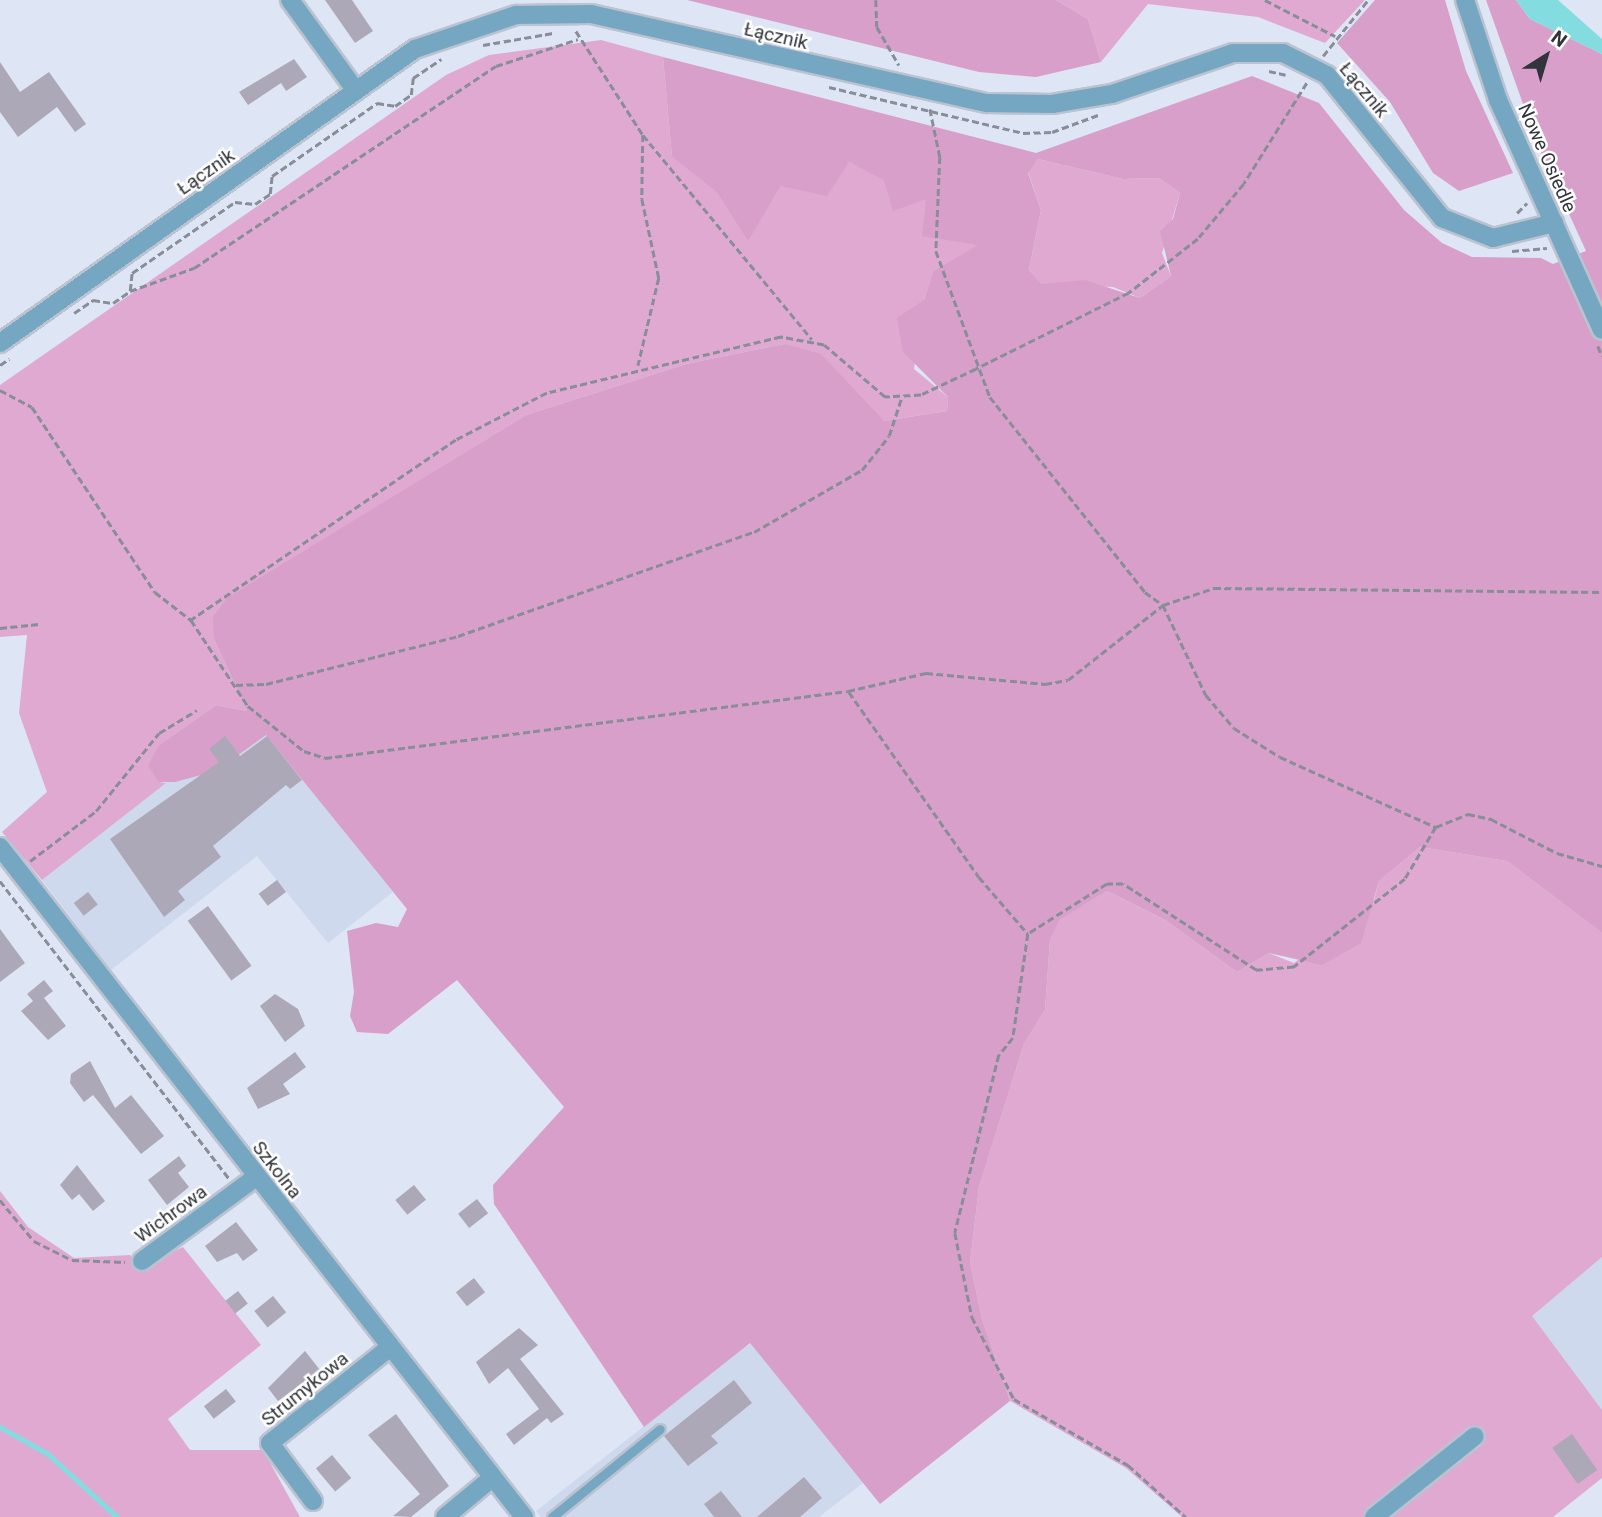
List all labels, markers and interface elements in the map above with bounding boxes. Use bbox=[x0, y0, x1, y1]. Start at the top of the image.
street label: Łącznik bbox=[742, 18, 810, 54]
north arrow bbox=[1511, 21, 1581, 91]
text: N bbox=[1547, 26, 1571, 52]
street label: Łącznik bbox=[1334, 58, 1394, 122]
street label: Nowe Osiedle bbox=[1513, 100, 1581, 216]
street label: Łącznik bbox=[173, 144, 239, 200]
street label: Szkolna bbox=[248, 1137, 306, 1203]
street label: Wichrowa bbox=[130, 1180, 212, 1248]
street label: Strumykowa bbox=[257, 1347, 353, 1431]

